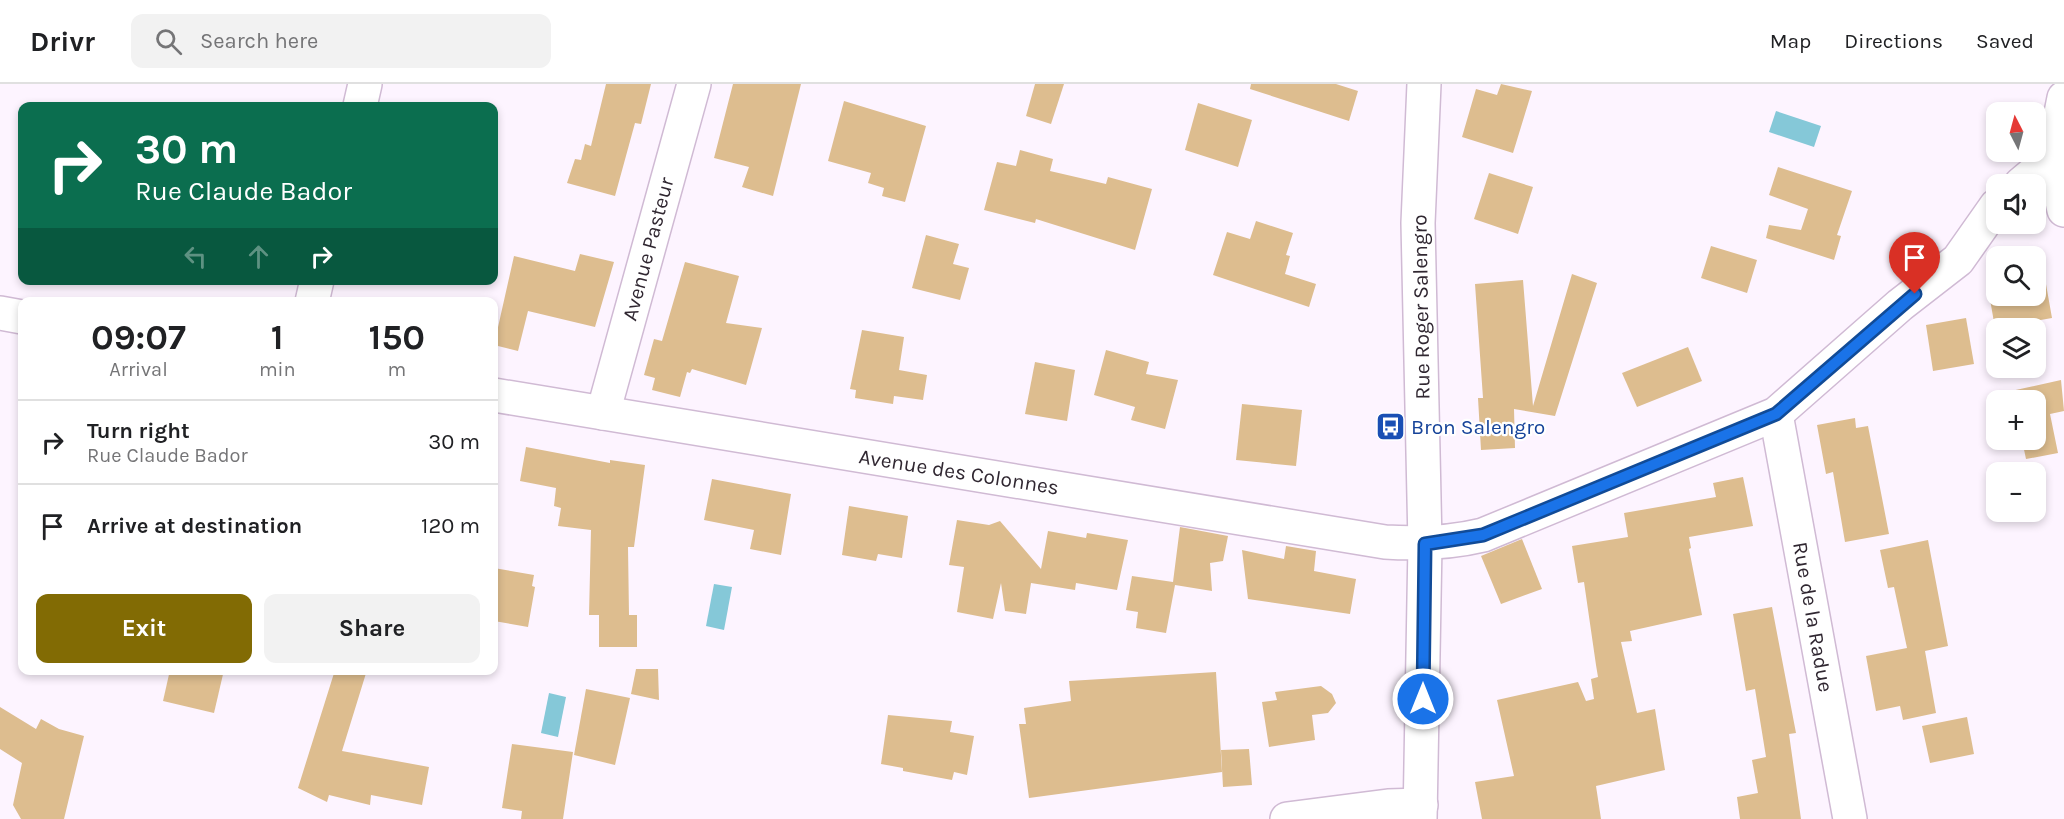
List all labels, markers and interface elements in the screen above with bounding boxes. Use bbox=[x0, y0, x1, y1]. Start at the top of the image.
search box bbox=[131, 14, 551, 68]
text: Drivr bbox=[30, 25, 95, 58]
icon: search bbox=[152, 25, 185, 58]
text: Search here bbox=[200, 28, 318, 54]
text: Map bbox=[1770, 29, 1811, 53]
text: Directions bbox=[1844, 29, 1943, 53]
text: Saved bbox=[1976, 29, 2034, 53]
north arrow bbox=[1986, 102, 2046, 162]
map controls bbox=[1986, 102, 2046, 522]
text: 30 m bbox=[135, 124, 238, 174]
icon: right bbox=[36, 126, 114, 204]
street label: Avenue Pasteur bbox=[617, 174, 679, 323]
button: sound bbox=[1986, 174, 2046, 234]
text: Rue Claude Bador bbox=[135, 175, 352, 207]
street label: Rue Roger Salengro bbox=[1407, 214, 1435, 400]
pin bbox=[1889, 232, 1940, 294]
icon: left bbox=[179, 240, 212, 273]
icon: ahead bbox=[242, 240, 275, 273]
icon: right bbox=[305, 240, 338, 273]
icon: arrive bbox=[1898, 241, 1931, 274]
button: search bbox=[1986, 246, 2046, 306]
text: 09:07 bbox=[91, 316, 186, 358]
text: 1 bbox=[271, 316, 284, 358]
text: 150 bbox=[369, 316, 425, 358]
button: layers bbox=[1986, 318, 2046, 378]
text: Arrival bbox=[109, 358, 168, 381]
text: min bbox=[259, 358, 296, 381]
text: m bbox=[387, 358, 406, 381]
button: + bbox=[1986, 390, 2046, 450]
bus stop icon: Bron Salengro bbox=[1374, 411, 1406, 443]
place label: Bron Salengro bbox=[1411, 415, 1545, 439]
text: Turn right bbox=[87, 418, 190, 444]
icon: right bbox=[36, 426, 69, 459]
text: 30 m bbox=[428, 429, 480, 455]
text: Rue Claude Bador bbox=[87, 444, 248, 467]
street label: Avenue des Colonnes bbox=[857, 444, 1061, 500]
button: − bbox=[1986, 462, 2046, 522]
icon: arrive bbox=[36, 510, 69, 543]
text: Arrive at destination bbox=[87, 513, 302, 539]
text: 120 m bbox=[421, 513, 480, 539]
street label: Rue de la Radue bbox=[1788, 540, 1838, 694]
button: Exit bbox=[36, 594, 252, 663]
button: Share bbox=[264, 594, 480, 663]
position arrow bbox=[1391, 667, 1455, 731]

